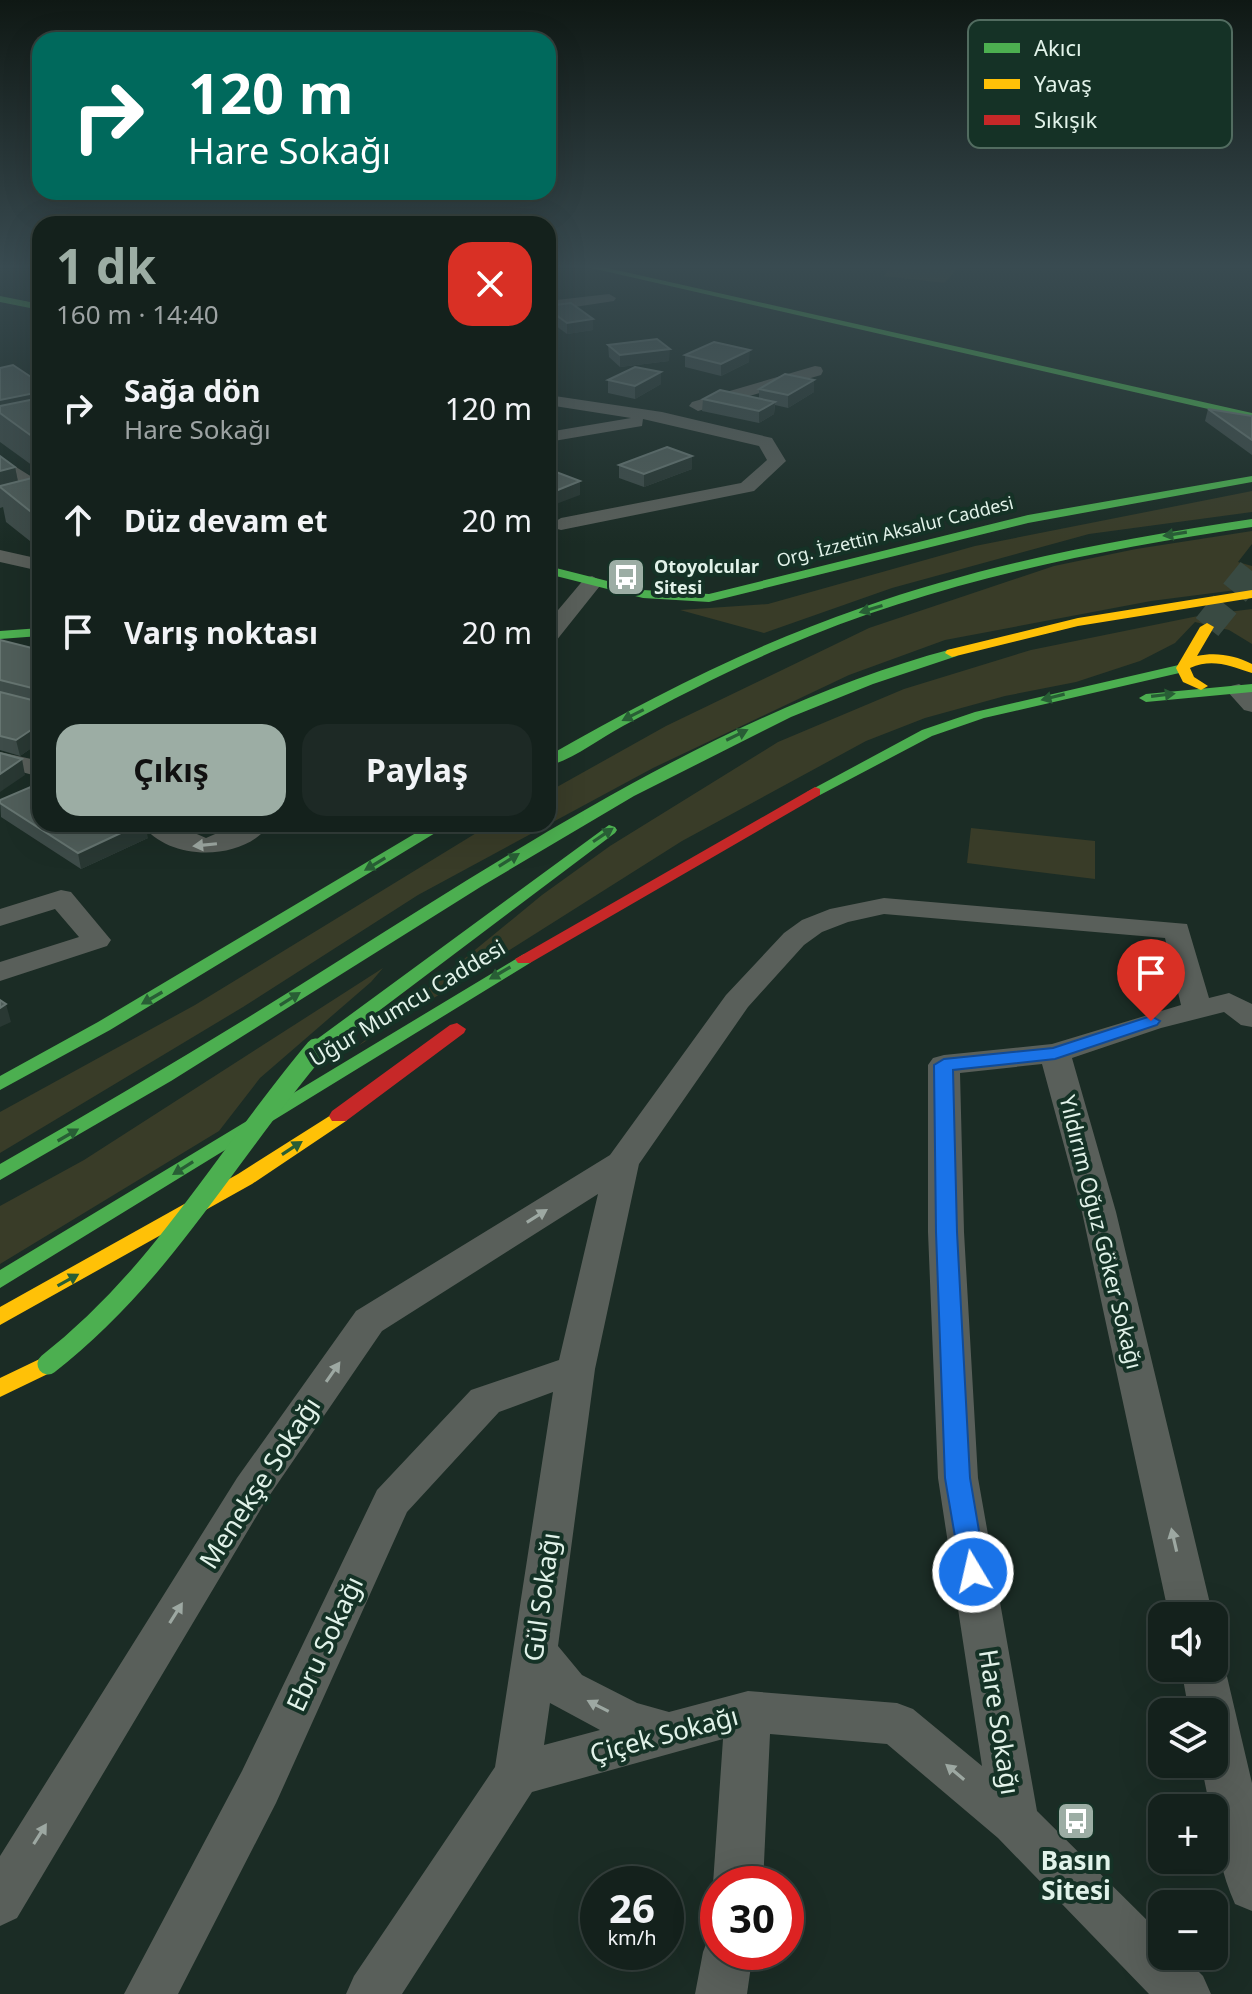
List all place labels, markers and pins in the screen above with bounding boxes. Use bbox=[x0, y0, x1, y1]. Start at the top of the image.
place label: Otoyolcular Sitesi bbox=[654, 554, 759, 599]
bus stop icon: Otoyolcular Sitesi bbox=[605, 556, 647, 598]
pin bbox=[1117, 939, 1185, 1021]
bus stop icon: Basın Sitesi bbox=[1055, 1800, 1097, 1842]
place label: Basın Sitesi bbox=[1041, 1842, 1111, 1908]

